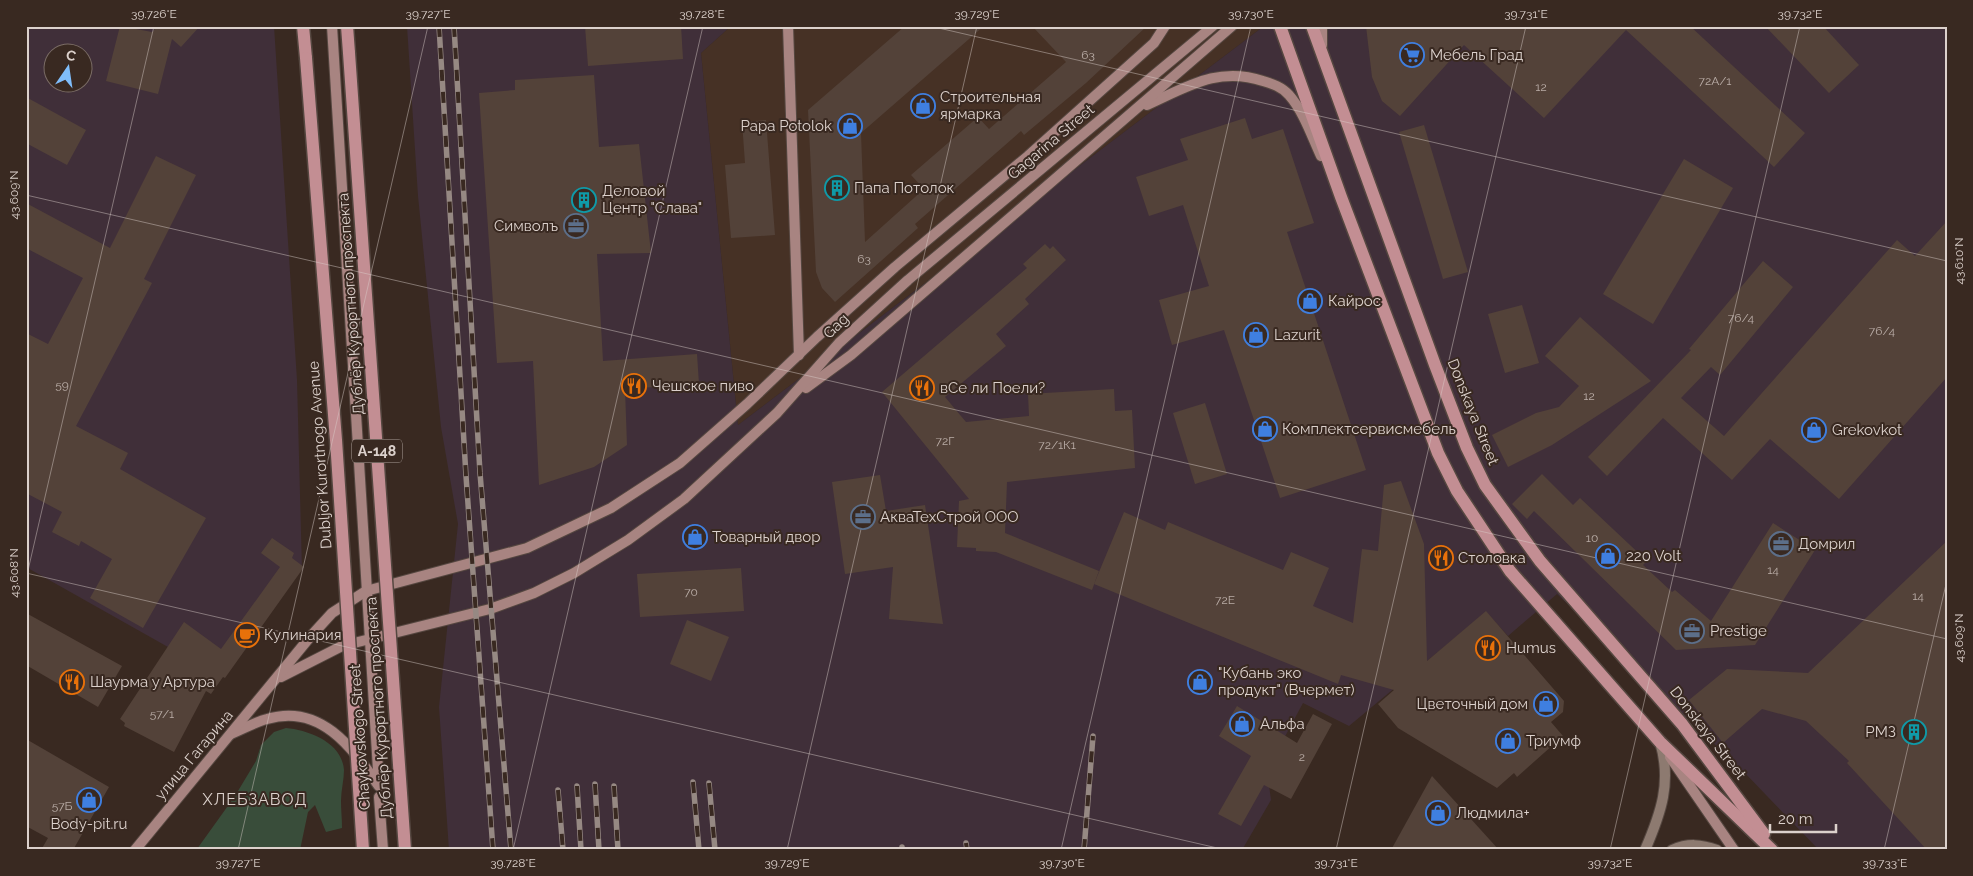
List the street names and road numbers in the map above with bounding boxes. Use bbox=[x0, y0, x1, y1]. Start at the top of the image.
street label: Gagarina Street bbox=[1004, 101, 1098, 183]
street label: Дублёр Курортного проспекта bbox=[334, 192, 368, 416]
street label: Gag bbox=[820, 310, 852, 342]
street label: Donskaya Street bbox=[1443, 356, 1503, 468]
street label: Dubljor Kurortnogo Avenue bbox=[304, 360, 336, 550]
road number: А-148 bbox=[352, 440, 402, 462]
street label: Дублёр Курортного проспекта bbox=[362, 596, 396, 820]
street label: Chaykovskogo Street bbox=[346, 663, 374, 811]
street label: Donskaya Street bbox=[1666, 683, 1750, 783]
street label: улица Гагарина bbox=[151, 707, 237, 803]

